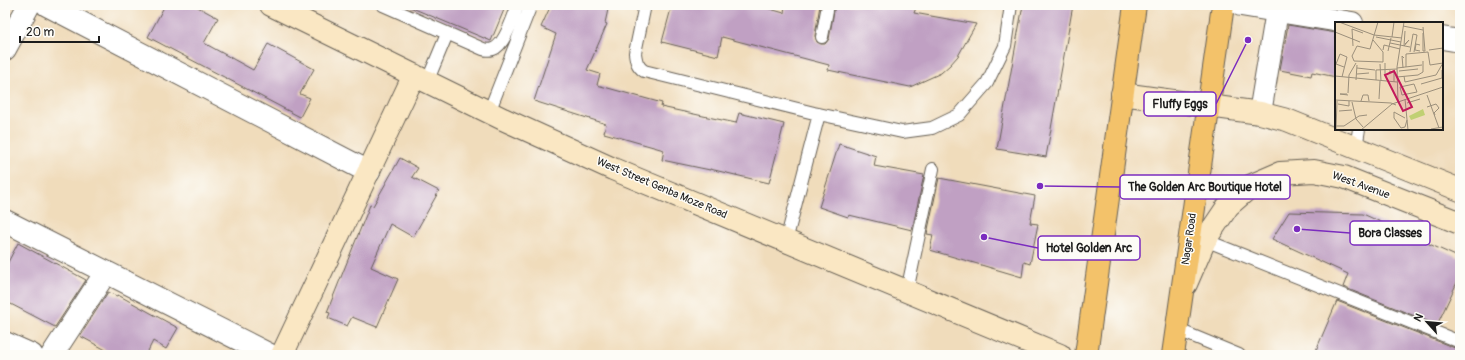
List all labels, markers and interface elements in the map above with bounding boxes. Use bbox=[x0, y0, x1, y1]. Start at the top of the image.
scale bar bbox=[20, 18, 99, 44]
inset map bbox=[1335, 22, 1443, 130]
text: 20 m bbox=[26, 25, 55, 40]
callout: Fluffy Eggs bbox=[1144, 92, 1216, 116]
text: Fluffy Eggs bbox=[1152, 97, 1208, 112]
street label: West Street Genba Moze Road bbox=[595, 155, 729, 221]
street label: West Avenue bbox=[1330, 169, 1392, 202]
callout: The Golden Arc Boutique Hotel bbox=[1120, 175, 1290, 199]
text: The Golden Arc Boutique Hotel bbox=[1127, 180, 1282, 195]
street label: Nagar Road bbox=[1179, 212, 1199, 266]
callout: Bora Classes bbox=[1350, 221, 1430, 245]
text: Bora Classes bbox=[1358, 226, 1422, 241]
callout: Hotel Golden Arc bbox=[1038, 236, 1140, 260]
text: Hotel Golden Arc bbox=[1046, 241, 1132, 256]
north arrow bbox=[1407, 302, 1447, 342]
text: N bbox=[1411, 311, 1426, 324]

